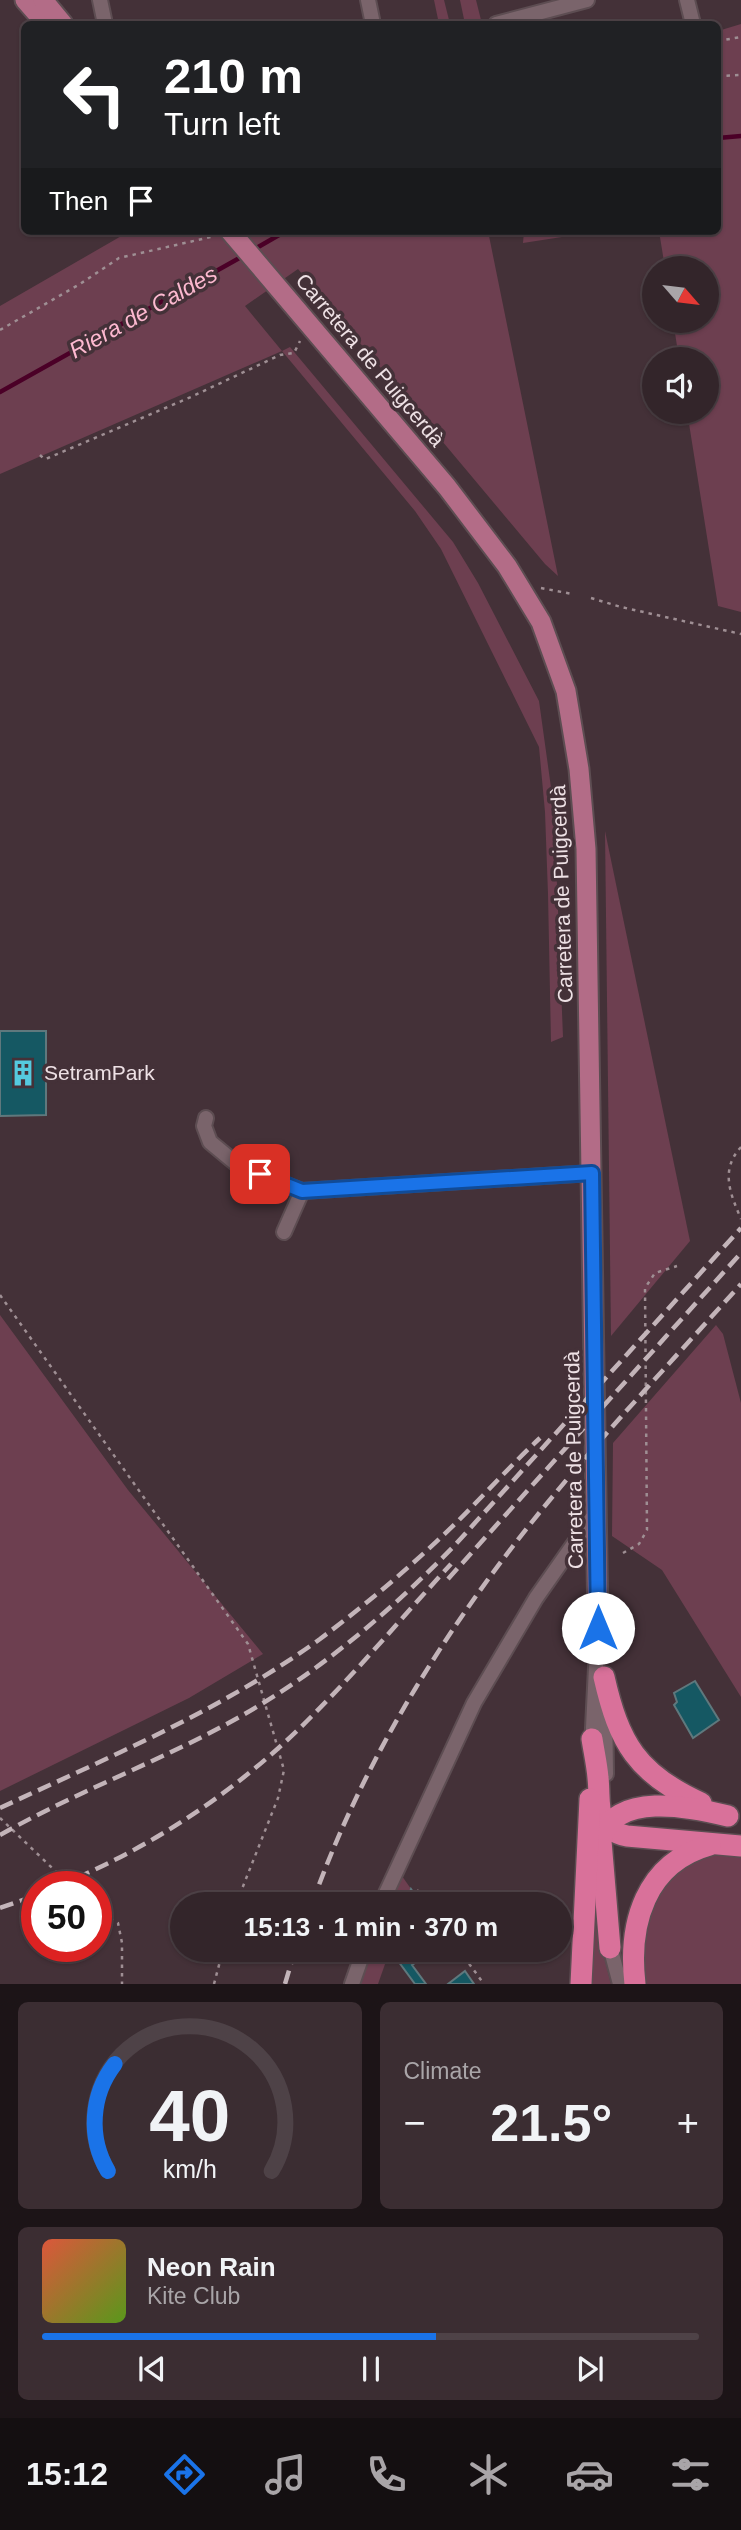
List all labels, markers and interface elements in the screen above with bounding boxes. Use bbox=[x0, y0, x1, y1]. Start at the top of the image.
icon: left bbox=[49, 49, 140, 140]
text: 210 m bbox=[164, 49, 303, 103]
text: Turn left bbox=[164, 106, 280, 142]
icon: arrive bbox=[122, 182, 160, 220]
text: Then bbox=[49, 186, 108, 216]
north arrow bbox=[642, 256, 719, 332]
map controls bbox=[642, 256, 719, 424]
water label: Riera de Caldes bbox=[65, 260, 222, 363]
street label: Carretera de Puigcerdà bbox=[291, 269, 450, 451]
button: sound bbox=[642, 347, 719, 424]
street label: Carretera de Puigcerdà bbox=[546, 784, 577, 1004]
building icon: SetramPark bbox=[8, 1058, 38, 1088]
place label: SetramPark bbox=[44, 1061, 155, 1084]
pin bbox=[230, 1144, 290, 1204]
icon: arrive bbox=[241, 1155, 279, 1193]
street label: Carretera de Puigcerdà bbox=[560, 1350, 587, 1569]
position arrow bbox=[561, 1591, 635, 1665]
speed limit sign: 50 bbox=[21, 1871, 112, 1962]
text: 15:13 · 1 min · 370 m bbox=[244, 1912, 498, 1942]
text: Climate bbox=[404, 2058, 481, 2084]
text: 40 bbox=[149, 2076, 230, 2157]
text: 21.5° bbox=[490, 2094, 612, 2152]
text: − bbox=[404, 2102, 426, 2144]
text: + bbox=[677, 2102, 699, 2144]
text: km/h bbox=[163, 2155, 217, 2183]
text: Neon Rain bbox=[147, 2252, 276, 2282]
text: Kite Club bbox=[147, 2283, 240, 2309]
icon: previous bbox=[133, 2350, 171, 2388]
icon: pause bbox=[352, 2350, 390, 2388]
icon: next bbox=[571, 2350, 609, 2388]
icon: directions bbox=[160, 2450, 209, 2499]
icon: music bbox=[261, 2450, 310, 2499]
icon: phone bbox=[362, 2450, 411, 2499]
icon: climate bbox=[464, 2450, 513, 2499]
icon: car bbox=[565, 2450, 614, 2499]
icon: filters bbox=[666, 2450, 715, 2499]
text: 15:12 bbox=[26, 2456, 108, 2492]

